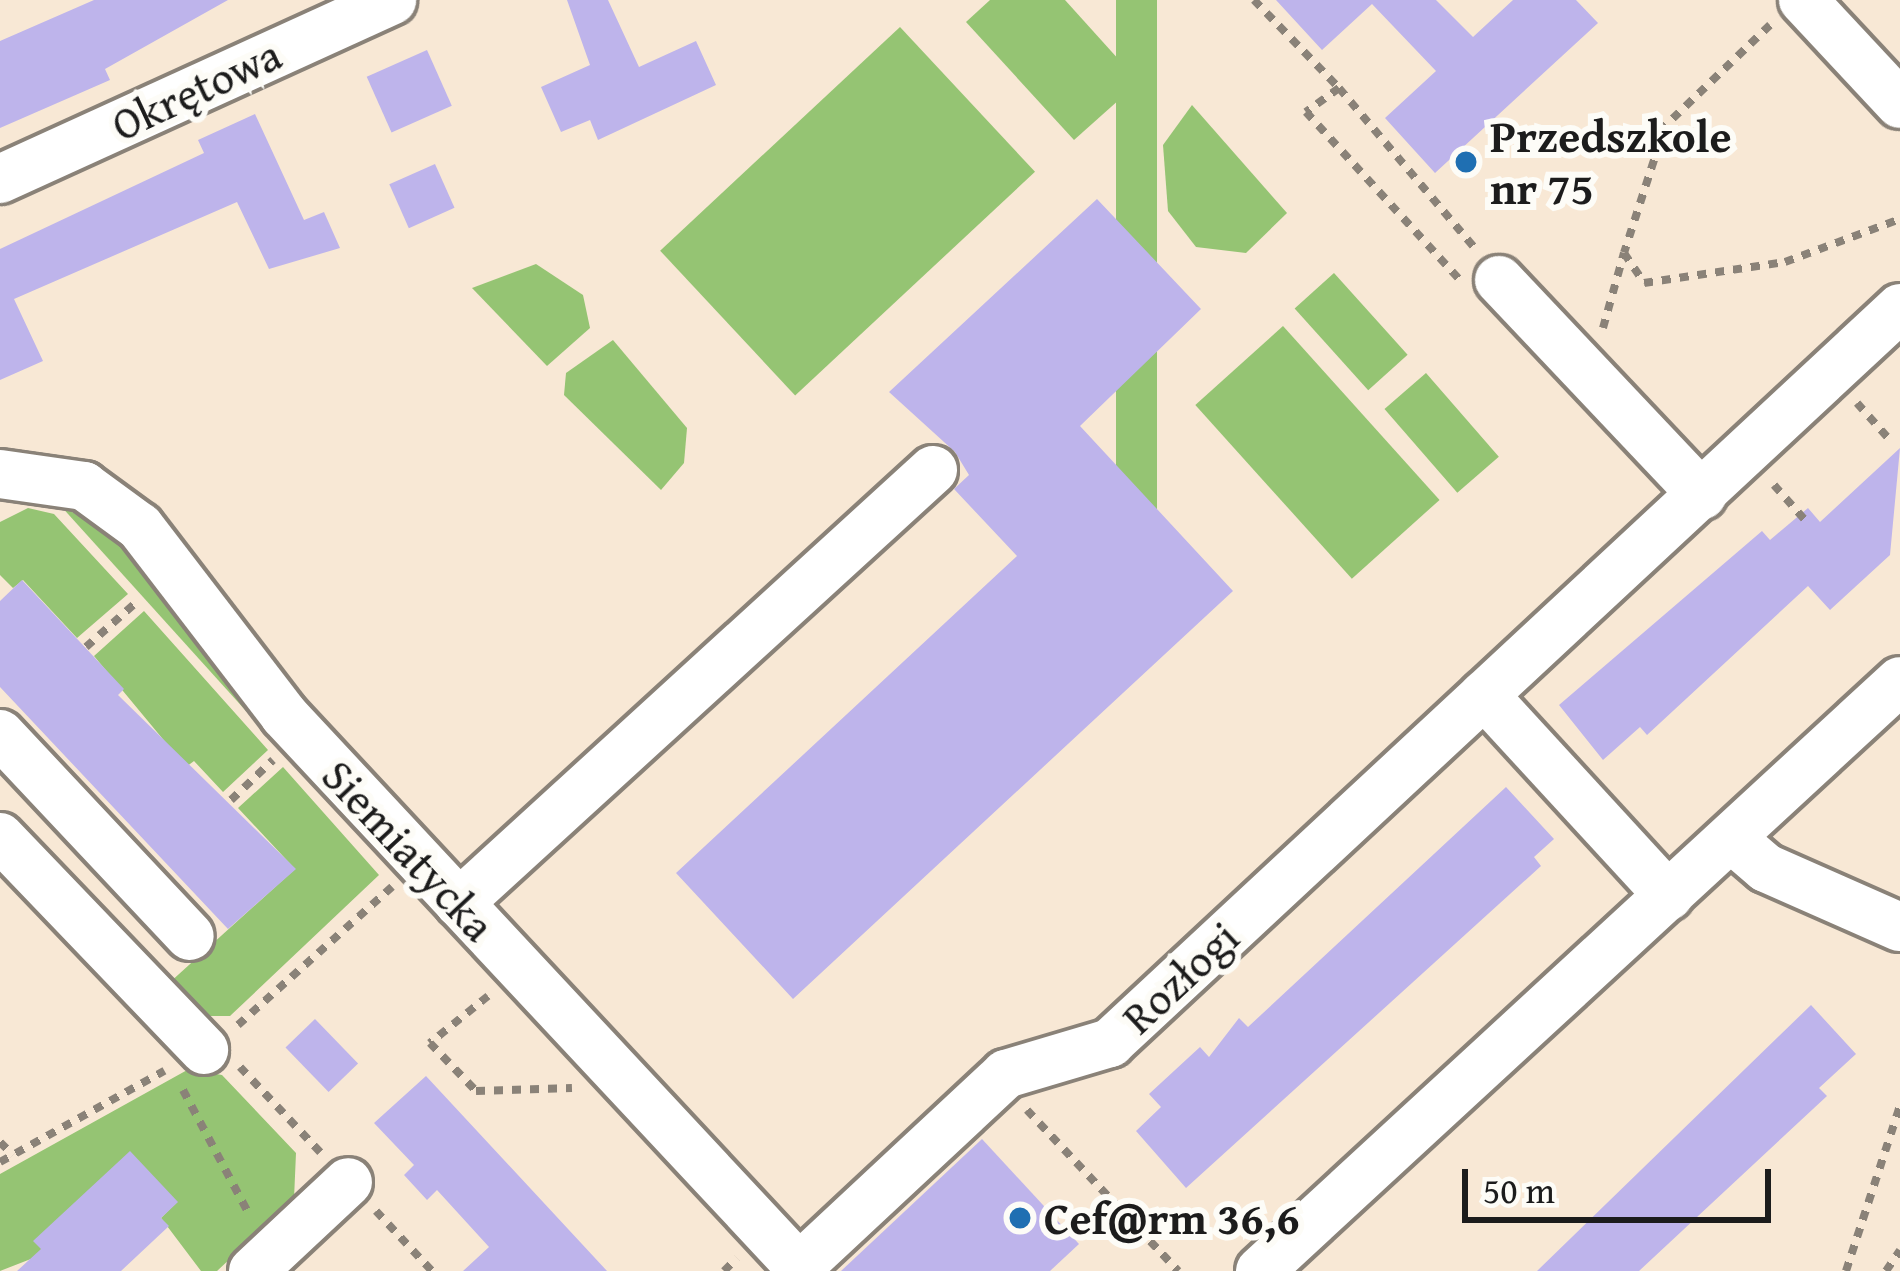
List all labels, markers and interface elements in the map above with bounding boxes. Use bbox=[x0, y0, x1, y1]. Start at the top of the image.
street label: Okrętowa bbox=[103, 26, 289, 152]
place label: Przedszkole nr 75 bbox=[1490, 109, 1732, 215]
marker: Przedszkole nr 75 bbox=[1453, 149, 1479, 175]
street label: Siemiatycka bbox=[311, 748, 507, 952]
street label: Rozłogi bbox=[1110, 910, 1250, 1044]
scale bar bbox=[1468, 1145, 1777, 1219]
text: 50 m bbox=[1483, 1163, 1555, 1216]
place label: Cef@rm 36,6 bbox=[1044, 1191, 1300, 1245]
marker: Cef@rm 36,6 bbox=[1007, 1205, 1033, 1231]

